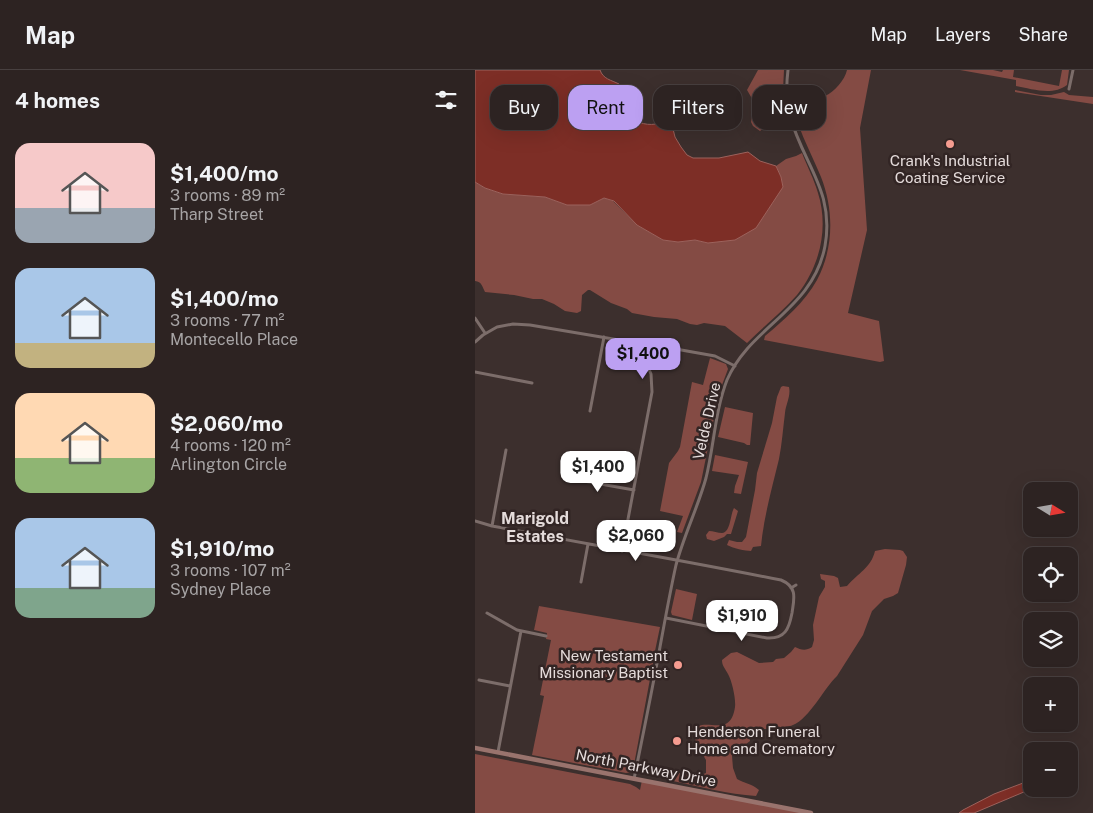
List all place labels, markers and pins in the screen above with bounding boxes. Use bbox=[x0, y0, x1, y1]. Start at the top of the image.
marker: Crank's Industrial Coating Service bbox=[944, 138, 956, 150]
place label: Crank's Industrial Coating Service bbox=[890, 152, 1010, 186]
pin: $1,400 bbox=[602, 338, 684, 380]
pin: $1,400 bbox=[557, 450, 639, 493]
pin: $2,060 bbox=[595, 520, 677, 562]
pin: $1,910 bbox=[701, 600, 783, 642]
place label: New Testament Missionary Baptist bbox=[539, 647, 668, 681]
marker: New Testament Missionary Baptist bbox=[672, 659, 684, 671]
place label: Henderson Funeral Home and Crematory bbox=[687, 723, 835, 757]
marker: Henderson Funeral Home and Crematory bbox=[671, 735, 683, 747]

